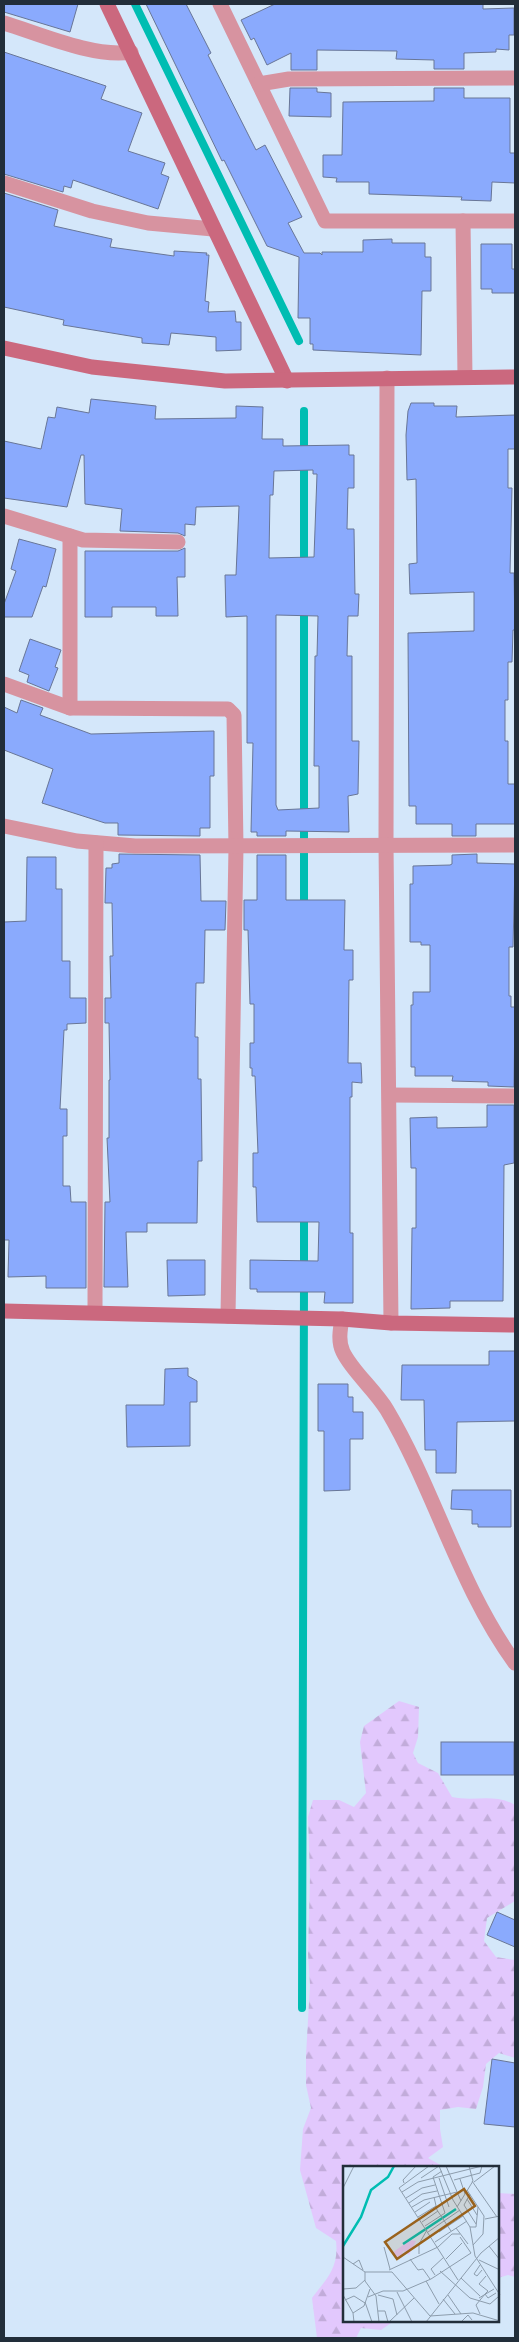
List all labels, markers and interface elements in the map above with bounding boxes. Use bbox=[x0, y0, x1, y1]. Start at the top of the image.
inset map bbox=[343, 2166, 499, 2322]

